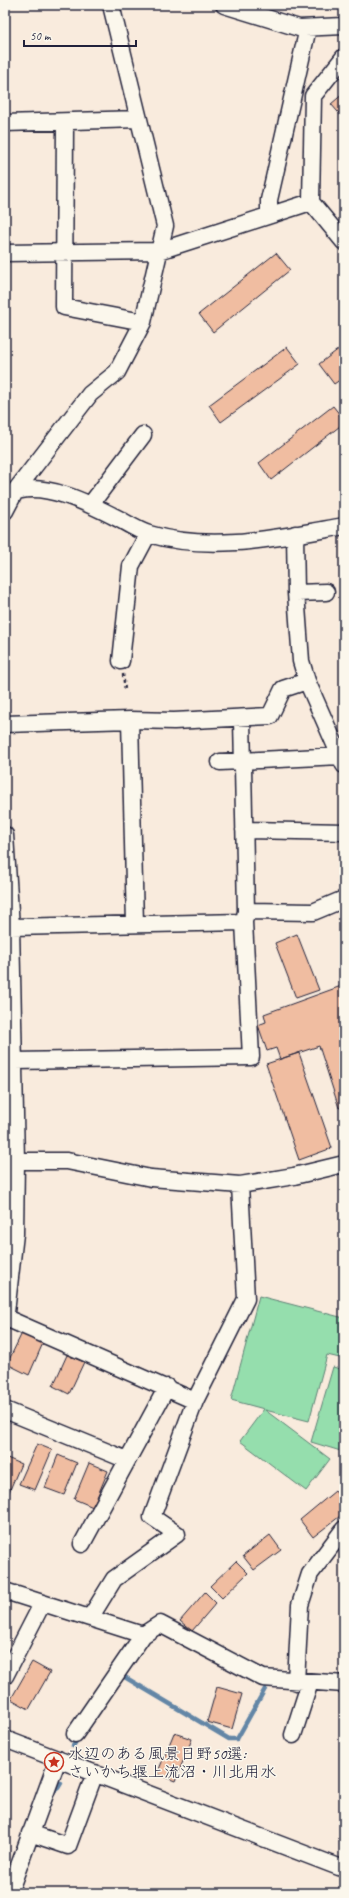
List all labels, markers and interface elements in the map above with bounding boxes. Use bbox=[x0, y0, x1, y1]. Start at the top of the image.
scale bar bbox=[24, 22, 136, 48]
text: 50 m bbox=[30, 28, 52, 44]
place label: 水辺のある風景日野50選: さいかち堰上流沼・川北用水 bbox=[68, 1744, 276, 1782]
place icon: 水辺のある風景日野50選: さいかち堰上流沼・川北用水 bbox=[43, 1751, 65, 1773]

